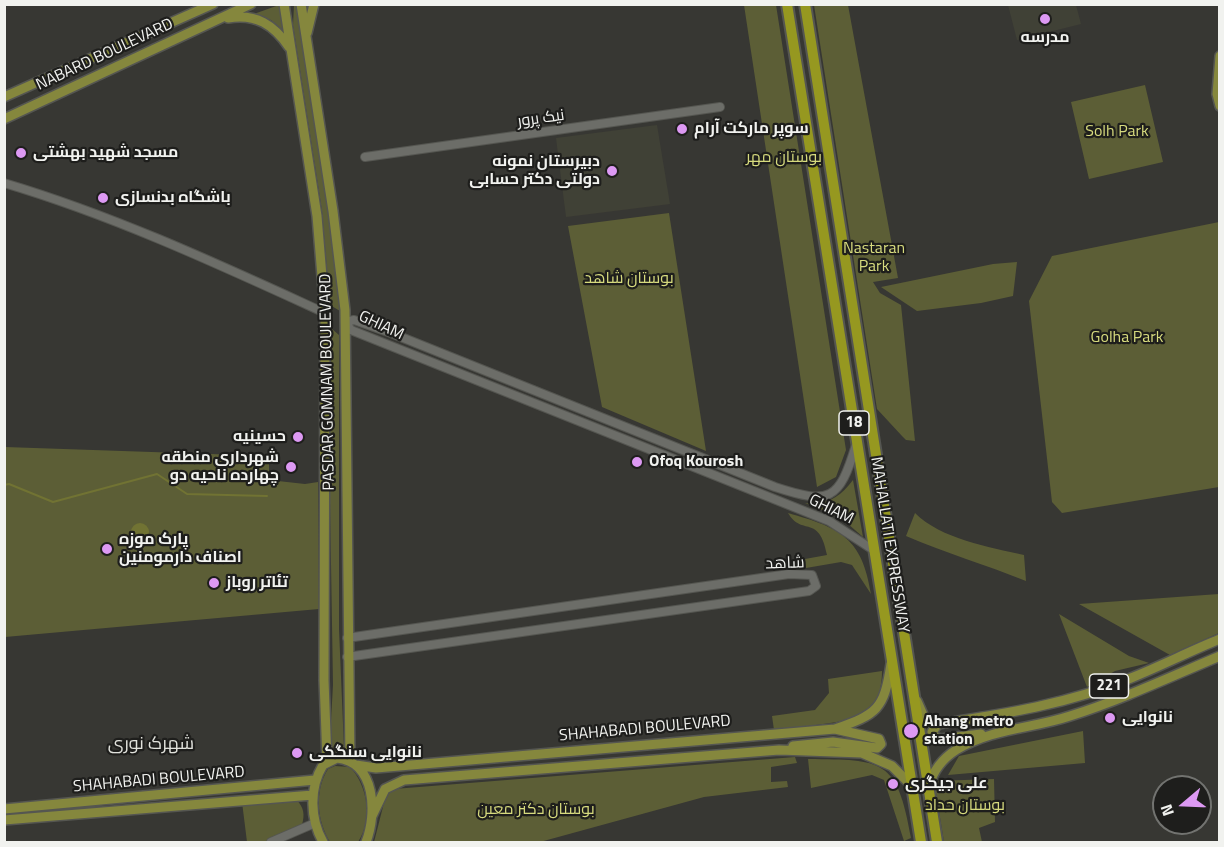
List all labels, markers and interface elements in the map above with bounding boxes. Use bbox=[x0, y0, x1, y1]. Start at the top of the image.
marker: مدرسه bbox=[1038, 12, 1052, 26]
street label: NABARD BOULEVARD bbox=[33, 15, 177, 95]
place label: مدرسه bbox=[1020, 28, 1070, 48]
street label: نیک پرور bbox=[516, 106, 566, 132]
place label: سوپر مارکت آرام bbox=[694, 119, 809, 139]
marker: سوپر مارکت آرام bbox=[675, 122, 689, 136]
park label: Solh Park bbox=[1085, 122, 1149, 142]
place label: مسجد شهید بهشتی bbox=[33, 143, 178, 163]
marker: مسجد شهید بهشتی bbox=[14, 146, 28, 160]
park label: بوستان مهر bbox=[746, 148, 822, 168]
place label: دبیرستان نمونه دولتی دکتر حسابی bbox=[469, 152, 600, 190]
marker: دبیرستان نمونه دولتی دکتر حسابی bbox=[605, 164, 619, 178]
place label: باشگاه بدنسازی bbox=[115, 188, 231, 208]
marker: باشگاه بدنسازی bbox=[96, 191, 110, 205]
park label: Nastaran Park bbox=[843, 239, 905, 277]
park label: بوستان شاهد bbox=[584, 269, 674, 289]
street label: PASDAR GOMNAM BOULEVARD bbox=[317, 273, 339, 491]
street label: GHIAM bbox=[355, 307, 407, 345]
park label: Golha Park bbox=[1091, 328, 1163, 348]
road number: 18 bbox=[839, 411, 869, 435]
place label: حسینیه bbox=[233, 427, 286, 447]
marker: حسینیه bbox=[291, 430, 305, 444]
place label: شهرداری منطقه چهارده ناحیه دو bbox=[161, 448, 279, 486]
place label: Ofoq Kourosh bbox=[649, 452, 743, 472]
marker: Ofoq Kourosh bbox=[630, 455, 644, 469]
street label: MAHALLATI EXPRESSWAY bbox=[866, 456, 912, 634]
marker: شهرداری منطقه چهارده ناحیه دو bbox=[284, 460, 298, 474]
street label: GHIAM bbox=[805, 491, 857, 529]
place label: پارک موزه اصناف دارمومنین bbox=[119, 530, 242, 568]
marker: پارک موزه اصناف دارمومنین bbox=[100, 542, 114, 556]
street label: شاهد bbox=[765, 554, 805, 574]
place label: تئاتر روباز bbox=[226, 573, 288, 593]
marker: تئاتر روباز bbox=[207, 576, 221, 590]
road number: 221 bbox=[1090, 674, 1128, 698]
place label: نانوایی bbox=[1122, 708, 1173, 728]
marker: نانوایی bbox=[1103, 711, 1117, 725]
street label: SHAHABADI BOULEVARD bbox=[558, 712, 732, 746]
place label: Ahang metro station bbox=[924, 712, 1013, 750]
marker: Ahang metro station bbox=[902, 722, 920, 740]
district label: شهرک نوری bbox=[108, 734, 194, 756]
place label: نانوایی سنگکی bbox=[309, 743, 422, 763]
marker: نانوایی سنگکی bbox=[290, 746, 304, 760]
street label: SHAHABADI BOULEVARD bbox=[72, 763, 246, 797]
place label: علی جیگری bbox=[905, 774, 987, 794]
north arrow bbox=[1152, 775, 1212, 835]
marker: علی جیگری bbox=[886, 777, 900, 791]
park label: بوستان حداد bbox=[925, 796, 1005, 816]
park label: بوستان دکتر معین bbox=[477, 800, 595, 820]
text: N bbox=[1154, 801, 1180, 819]

